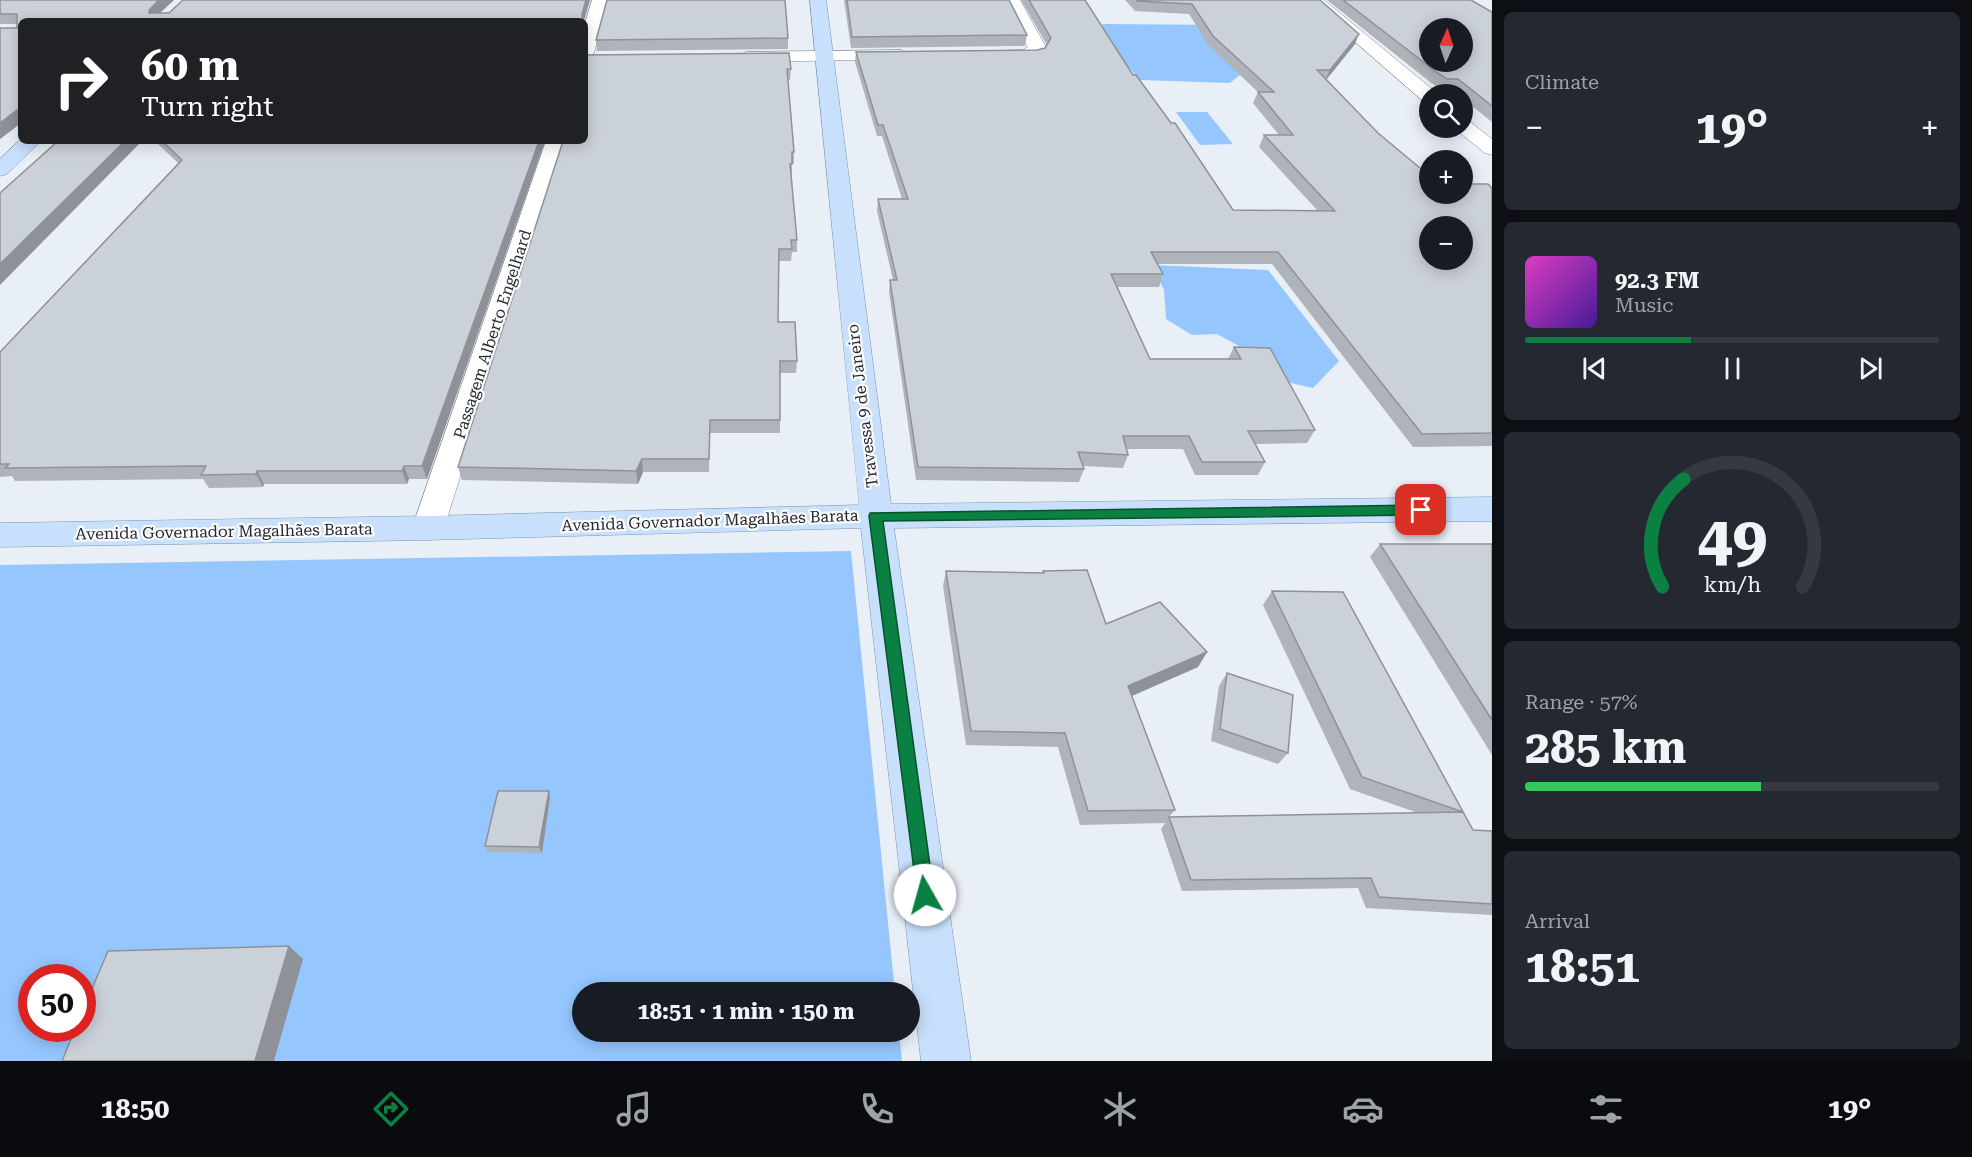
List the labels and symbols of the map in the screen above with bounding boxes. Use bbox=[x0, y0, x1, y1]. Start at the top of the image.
north arrow bbox=[1419, 18, 1473, 72]
street label: Passagem Alberto Engelhard bbox=[450, 227, 535, 441]
street label: Travessa 9 de Janeiro bbox=[843, 323, 882, 489]
pin bbox=[1395, 484, 1446, 535]
street label: Avenida Governador Magalhães Barata bbox=[561, 506, 859, 535]
street label: Avenida Governador Magalhães Barata bbox=[75, 519, 373, 544]
position arrow bbox=[893, 863, 957, 927]
speed limit sign: 50 bbox=[18, 964, 96, 1042]

